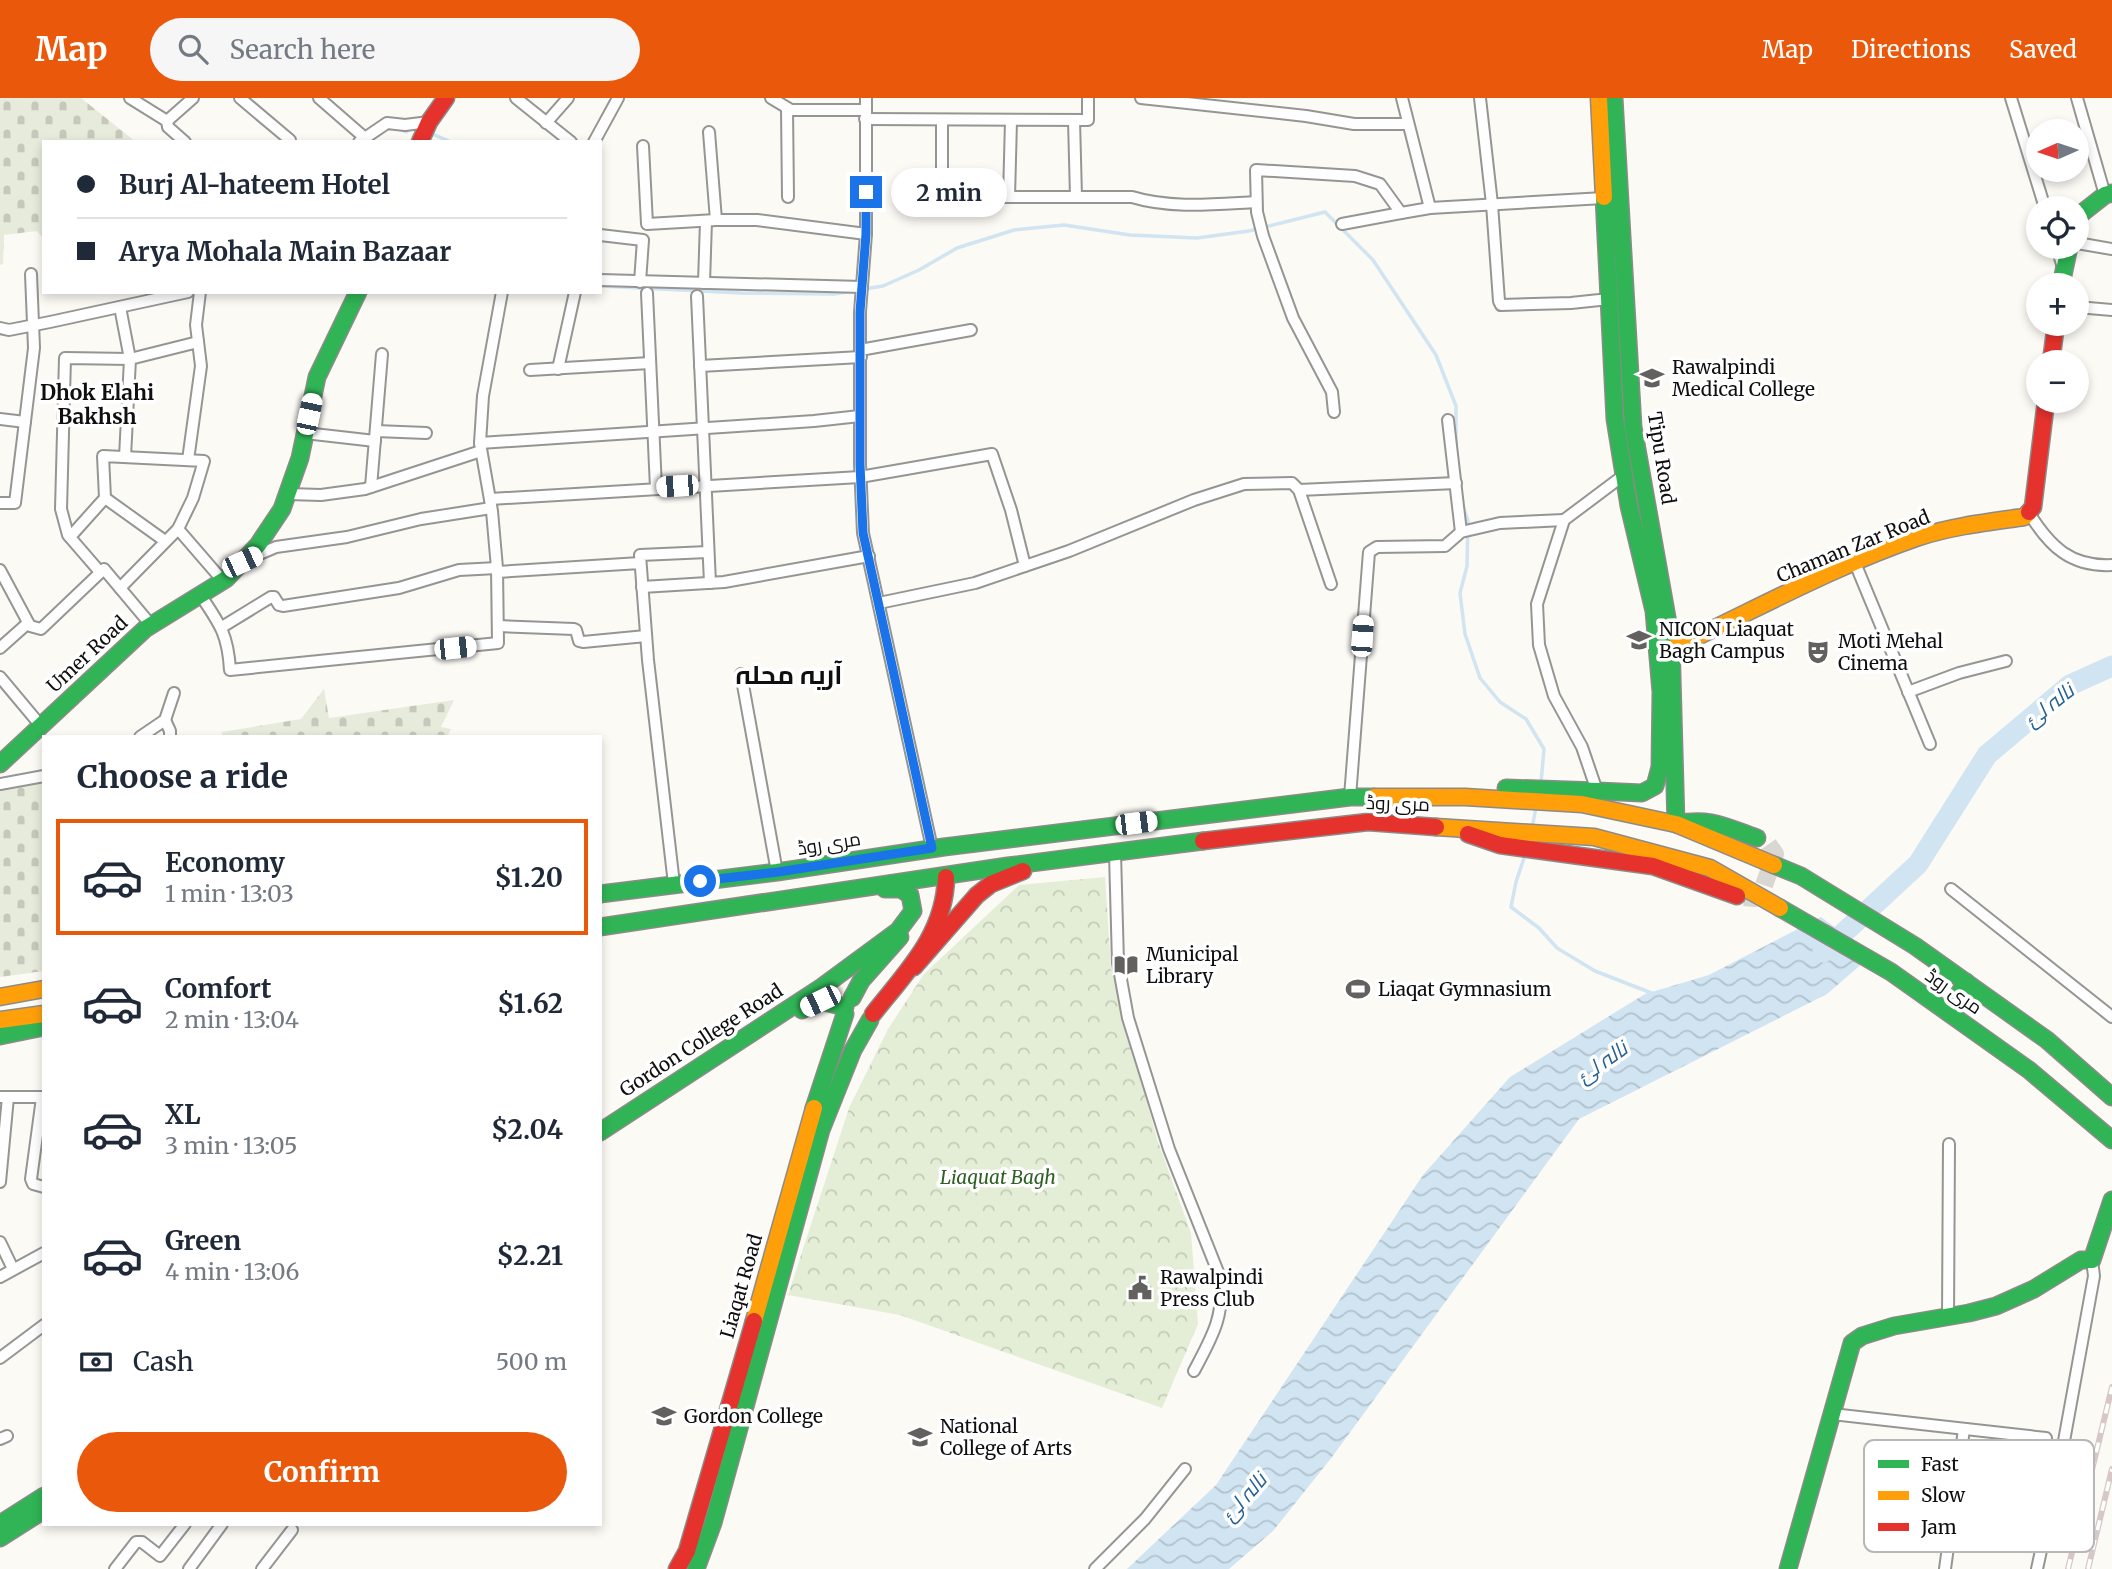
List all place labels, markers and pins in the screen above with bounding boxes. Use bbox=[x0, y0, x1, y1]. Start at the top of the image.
place label: Rawalpindi Medical College bbox=[1672, 355, 1815, 401]
school or university icon: Rawalpindi Medical College bbox=[1638, 364, 1666, 392]
place label: NICON Liaquat Bagh Campus bbox=[1659, 617, 1794, 663]
school or university icon: NICON Liaquat Bagh Campus bbox=[1625, 626, 1653, 654]
place label: Moti Mehal Cinema bbox=[1838, 629, 1943, 675]
theatre icon: Moti Mehal Cinema bbox=[1804, 638, 1832, 666]
place label: Municipal Library bbox=[1146, 942, 1238, 988]
library icon: Municipal Library bbox=[1112, 951, 1140, 979]
sports icon: Liaqat Gymnasium bbox=[1344, 975, 1372, 1003]
place label: Liaqat Gymnasium bbox=[1378, 977, 1551, 1001]
place label: Rawalpindi Press Club bbox=[1160, 1265, 1263, 1311]
public building icon: Rawalpindi Press Club bbox=[1126, 1274, 1154, 1302]
school or university icon: Gordon College bbox=[650, 1402, 678, 1430]
place label: Gordon College bbox=[684, 1404, 823, 1428]
place label: National College of Arts bbox=[940, 1414, 1072, 1460]
school or university icon: National College of Arts bbox=[906, 1423, 934, 1451]

